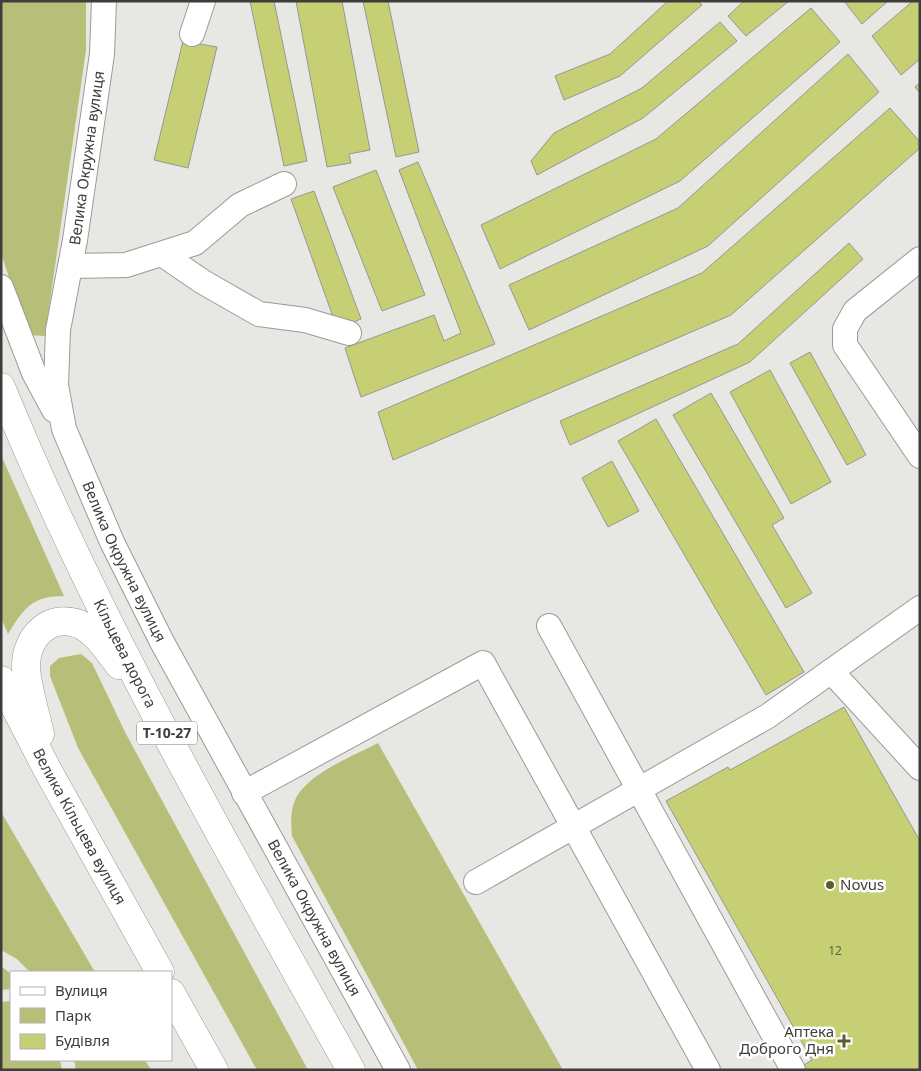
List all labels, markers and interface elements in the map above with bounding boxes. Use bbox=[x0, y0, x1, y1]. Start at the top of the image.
street label: Велика Окружна вулиця bbox=[64, 69, 108, 246]
street label: Велика Окружна вулиця bbox=[78, 478, 171, 645]
street label: Кільцева дорога bbox=[90, 596, 161, 711]
road number: Т-10-27 bbox=[137, 721, 197, 744]
street label: Велика Кільцева вулиця bbox=[29, 744, 131, 908]
street label: Велика Окружна вулиця bbox=[264, 836, 366, 999]
place label: Novus bbox=[840, 874, 884, 894]
marker: Novus bbox=[824, 879, 836, 891]
house number: 12 bbox=[828, 942, 842, 959]
legend bbox=[10, 971, 172, 1061]
text: Вулиця bbox=[55, 980, 108, 1000]
text: Парк bbox=[55, 1005, 91, 1025]
place label: Аптека Доброго Дня bbox=[739, 1021, 834, 1058]
text: Будівля bbox=[55, 1030, 110, 1050]
marker: Аптека Доброго Дня bbox=[838, 1035, 850, 1047]

